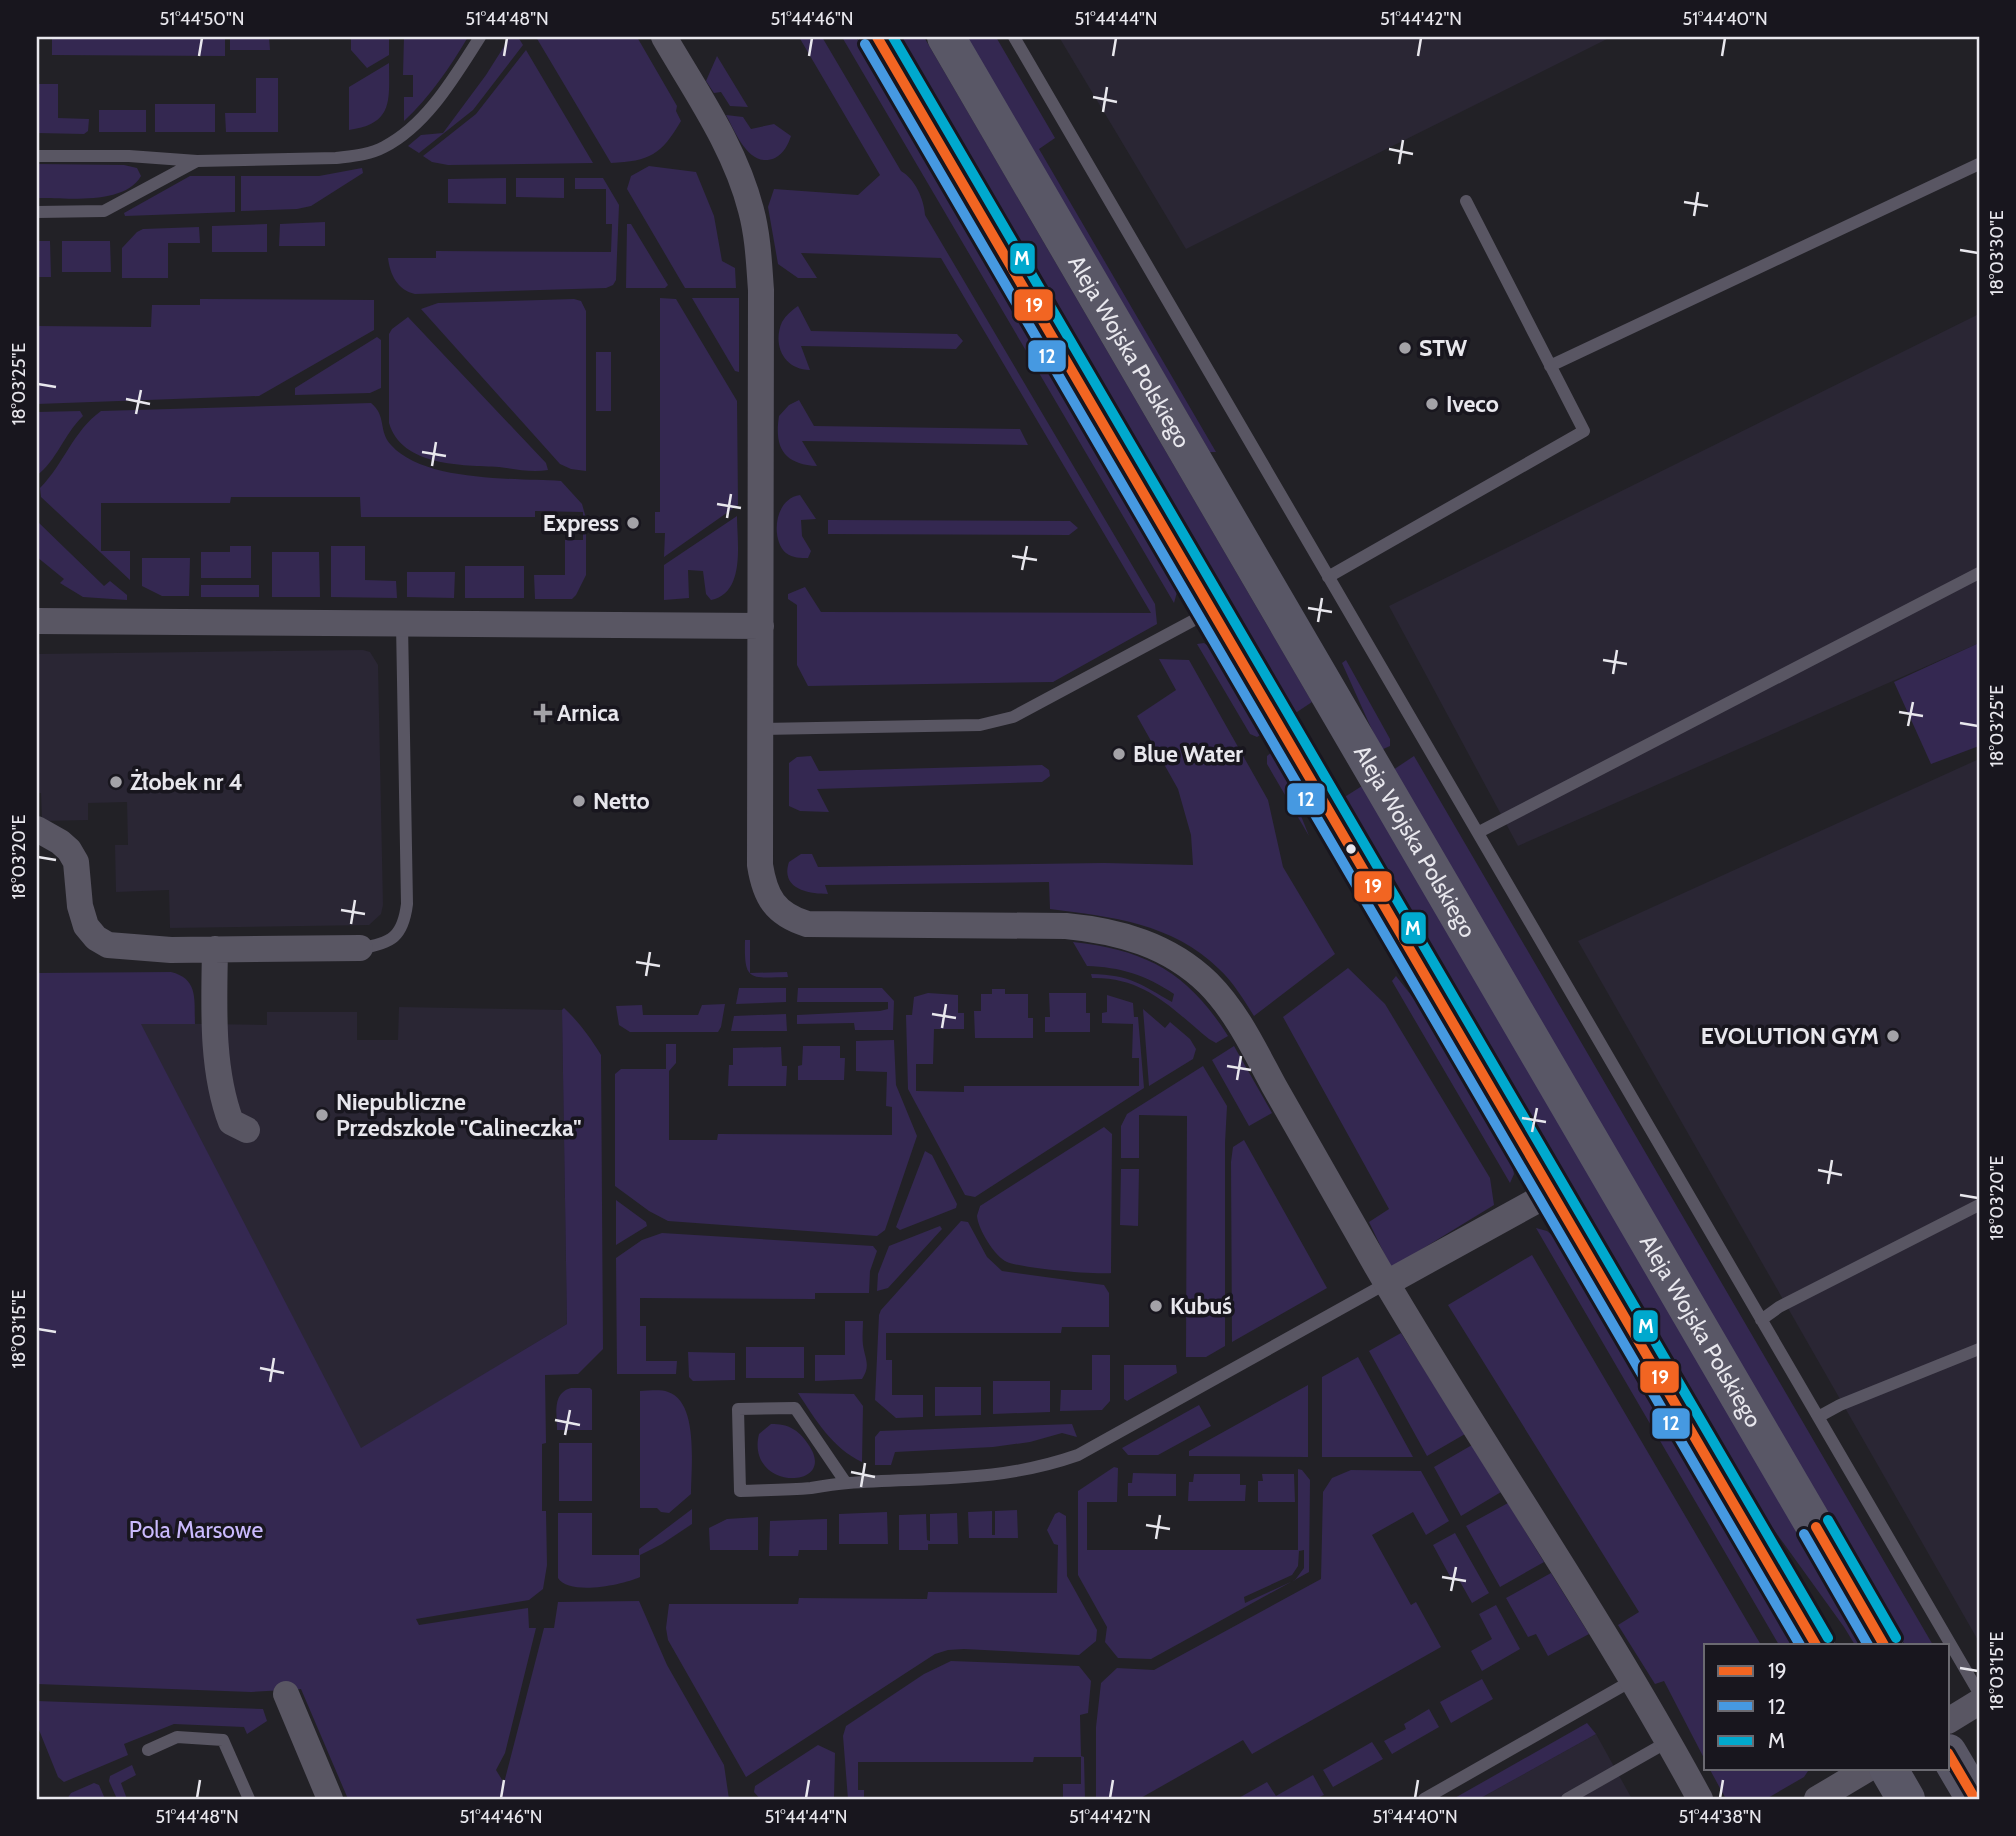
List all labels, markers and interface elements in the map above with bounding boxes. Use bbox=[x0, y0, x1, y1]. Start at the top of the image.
text: 51°44'50"N bbox=[160, 8, 244, 30]
text: 51°44'48"N bbox=[465, 8, 549, 30]
text: 51°44'46"N bbox=[771, 8, 853, 30]
text: 51°44'44"N bbox=[1075, 8, 1157, 30]
text: 51°44'42"N bbox=[1380, 8, 1462, 30]
text: 51°44'40"N bbox=[1682, 8, 1768, 30]
text: 18°03'30"E bbox=[1986, 210, 2008, 296]
line badge: M bbox=[1009, 242, 1036, 275]
text: M bbox=[1014, 247, 1030, 270]
street label: Aleja Wojska Polskiego bbox=[1062, 250, 1196, 453]
line badge: 19 bbox=[1013, 288, 1054, 322]
text: 19 bbox=[1025, 294, 1043, 317]
place label: STW bbox=[1419, 334, 1468, 362]
line badge: 12 bbox=[1027, 339, 1067, 373]
marker: STW bbox=[1397, 340, 1413, 356]
text: 18°03'25"E bbox=[8, 343, 30, 425]
text: 12 bbox=[1038, 345, 1056, 368]
place label: Iveco bbox=[1446, 390, 1499, 418]
marker: Iveco bbox=[1424, 396, 1440, 412]
place label: Express bbox=[543, 509, 619, 537]
marker: Express bbox=[625, 515, 641, 531]
text: 18°03'25"E bbox=[1986, 685, 2008, 767]
place label: Arnica bbox=[557, 699, 620, 727]
marker: Arnica bbox=[535, 705, 551, 721]
place label: Blue Water bbox=[1133, 740, 1243, 768]
street label: Aleja Wojska Polskiego bbox=[1348, 740, 1482, 942]
marker: Blue Water bbox=[1111, 746, 1127, 762]
place label: Żłobek nr 4 bbox=[130, 768, 243, 796]
marker: Żłobek nr 4 bbox=[108, 774, 124, 790]
line badge: 12 bbox=[1286, 782, 1326, 816]
place label: Netto bbox=[593, 787, 650, 815]
text: 12 bbox=[1297, 788, 1315, 811]
marker: Netto bbox=[571, 793, 587, 809]
text: 18°03'20"E bbox=[8, 814, 30, 900]
unlabelled marker bbox=[1344, 842, 1358, 856]
line badge: 19 bbox=[1353, 870, 1393, 903]
text: 19 bbox=[1364, 875, 1382, 898]
line badge: M bbox=[1400, 911, 1427, 945]
text: M bbox=[1405, 917, 1421, 940]
place label: EVOLUTION GYM bbox=[1701, 1022, 1879, 1050]
marker: EVOLUTION GYM bbox=[1885, 1028, 1901, 1044]
place label: Niepubliczne Przedszkole "Calineczka" bbox=[336, 1088, 581, 1142]
marker: Niepubliczne Przedszkole "Calineczka" bbox=[314, 1107, 330, 1123]
text: 18°03'20"E bbox=[1986, 1155, 2008, 1241]
street label: Aleja Wojska Polskiego bbox=[1634, 1230, 1768, 1432]
text: 18°03'15"E bbox=[8, 1290, 30, 1368]
place label: Kubuś bbox=[1170, 1292, 1232, 1320]
marker: Kubuś bbox=[1148, 1298, 1164, 1314]
line badge: M bbox=[1632, 1309, 1659, 1343]
text: M bbox=[1638, 1315, 1654, 1338]
line badge: 19 bbox=[1639, 1360, 1680, 1394]
text: 19 bbox=[1651, 1366, 1669, 1389]
line badge: 12 bbox=[1651, 1407, 1691, 1440]
text: 12 bbox=[1662, 1412, 1680, 1435]
park label: Pola Marsowe bbox=[129, 1516, 263, 1544]
text: 18°03'15"E bbox=[1986, 1632, 2008, 1710]
legend bbox=[1704, 1644, 1950, 1770]
text: 19 bbox=[1768, 1658, 1787, 1683]
text: 12 bbox=[1768, 1694, 1786, 1719]
text: M bbox=[1768, 1728, 1785, 1753]
text: 51°44'48"N bbox=[155, 1806, 239, 1828]
text: 51°44'46"N bbox=[460, 1806, 542, 1828]
text: 51°44'44"N bbox=[765, 1806, 847, 1828]
text: 51°44'42"N bbox=[1069, 1806, 1151, 1828]
text: 51°44'40"N bbox=[1372, 1806, 1458, 1828]
text: 51°44'38"N bbox=[1678, 1806, 1762, 1828]

